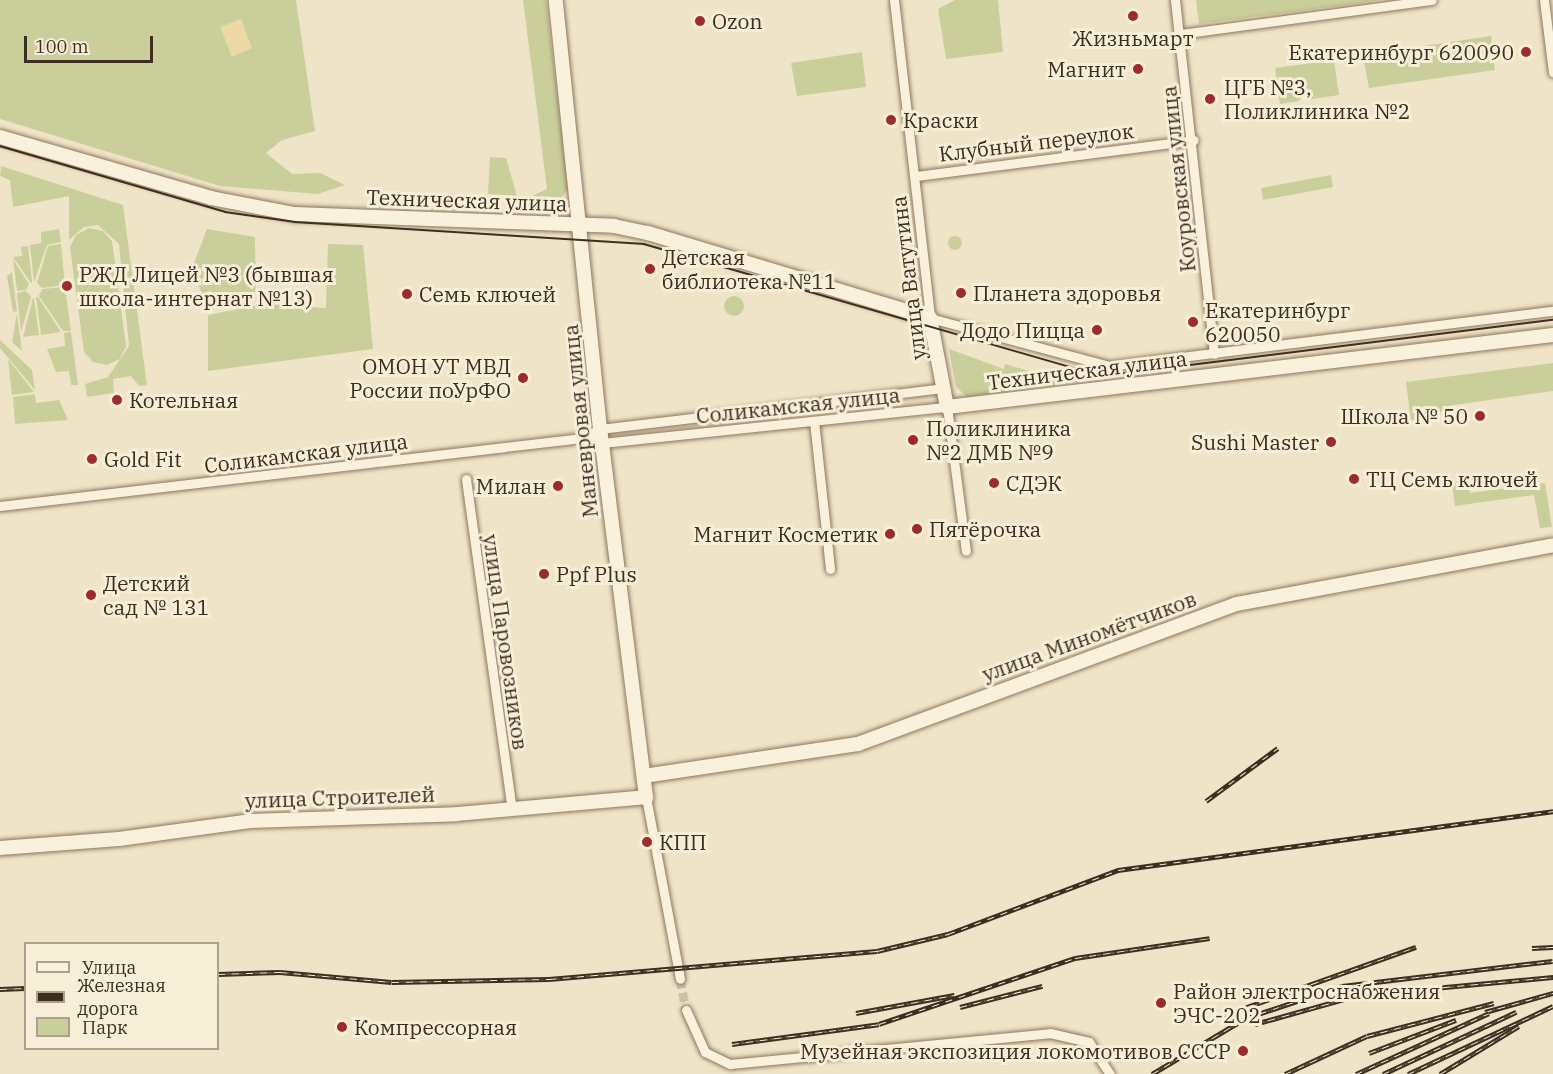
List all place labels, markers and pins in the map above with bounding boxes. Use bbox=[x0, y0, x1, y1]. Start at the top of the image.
place label: Ozon bbox=[712, 8, 763, 34]
marker: Жизньмарт bbox=[1126, 9, 1140, 23]
marker: Ozon bbox=[693, 14, 707, 28]
place label: Жизньмарт bbox=[1072, 25, 1194, 51]
place label: Екатеринбург 620090 bbox=[1288, 39, 1514, 65]
marker: Екатеринбург 620090 bbox=[1519, 45, 1533, 59]
place label: Магнит bbox=[1047, 56, 1126, 82]
marker: Магнит bbox=[1131, 62, 1145, 76]
place label: ЦГБ №3, Поликлиника №2 bbox=[1224, 74, 1410, 124]
marker: ЦГБ №3, Поликлиника №2 bbox=[1201, 90, 1219, 108]
place label: Краски bbox=[903, 107, 979, 133]
marker: Краски bbox=[884, 113, 898, 127]
place label: Детская библиотека №11 bbox=[662, 244, 837, 294]
place label: РЖД Лицей №3 (бывшая школа-интернат №13) bbox=[79, 261, 334, 311]
marker: Детская библиотека №11 bbox=[643, 262, 657, 276]
marker: РЖД Лицей №3 (бывшая школа-интернат №13) bbox=[60, 279, 74, 293]
place label: Планета здоровья bbox=[973, 280, 1161, 306]
place label: Семь ключей bbox=[419, 281, 556, 307]
marker: Планета здоровья bbox=[954, 286, 968, 300]
marker: Семь ключей bbox=[400, 287, 414, 301]
place label: Екатеринбург 620050 bbox=[1205, 297, 1350, 347]
marker: Екатеринбург 620050 bbox=[1186, 315, 1200, 329]
place label: Додо Пицца bbox=[960, 317, 1085, 343]
marker: Додо Пицца bbox=[1090, 323, 1104, 337]
place label: ОМОН УТ МВД России поУрФО bbox=[349, 353, 511, 403]
marker: ОМОН УТ МВД России поУрФО bbox=[516, 371, 530, 385]
place label: Котельная bbox=[129, 387, 238, 413]
marker: Котельная bbox=[110, 393, 124, 407]
place label: Школа № 50 bbox=[1340, 403, 1468, 429]
marker: Школа № 50 bbox=[1473, 409, 1487, 423]
place label: Поликлиника №2 ДМБ №9 bbox=[926, 415, 1071, 465]
place label: Sushi Master bbox=[1191, 429, 1319, 455]
marker: Поликлиника №2 ДМБ №9 bbox=[904, 431, 922, 449]
marker: Sushi Master bbox=[1324, 435, 1338, 449]
place label: Gold Fit bbox=[104, 446, 182, 472]
marker: Gold Fit bbox=[85, 452, 99, 466]
place label: ТЦ Семь ключей bbox=[1366, 466, 1538, 492]
place label: СДЭК bbox=[1006, 470, 1062, 496]
marker: ТЦ Семь ключей bbox=[1347, 472, 1361, 486]
place label: Милан bbox=[476, 473, 546, 499]
marker: СДЭК bbox=[987, 476, 1001, 490]
marker: Милан bbox=[551, 479, 565, 493]
place label: Пятёрочка bbox=[929, 516, 1041, 542]
place label: Магнит Косметик bbox=[694, 521, 878, 547]
marker: Пятёрочка bbox=[910, 522, 924, 536]
marker: Магнит Косметик bbox=[883, 527, 897, 541]
place label: Ppf Plus bbox=[556, 561, 637, 587]
marker: Ppf Plus bbox=[537, 567, 551, 581]
place label: Детский сад № 131 bbox=[103, 570, 209, 620]
marker: Детский сад № 131 bbox=[84, 588, 98, 602]
place label: КПП bbox=[659, 829, 706, 855]
marker: КПП bbox=[640, 835, 654, 849]
place label: Район электроснабжения ЭЧС-202 bbox=[1173, 978, 1440, 1028]
marker: Район электроснабжения ЭЧС-202 bbox=[1154, 996, 1168, 1010]
place label: Компрессорная bbox=[354, 1014, 517, 1040]
marker: Компрессорная bbox=[335, 1020, 349, 1034]
place label: Музейная экспозиция локомотивов СССР bbox=[800, 1038, 1231, 1064]
marker: Музейная экспозиция локомотивов СССР bbox=[1236, 1044, 1250, 1058]

